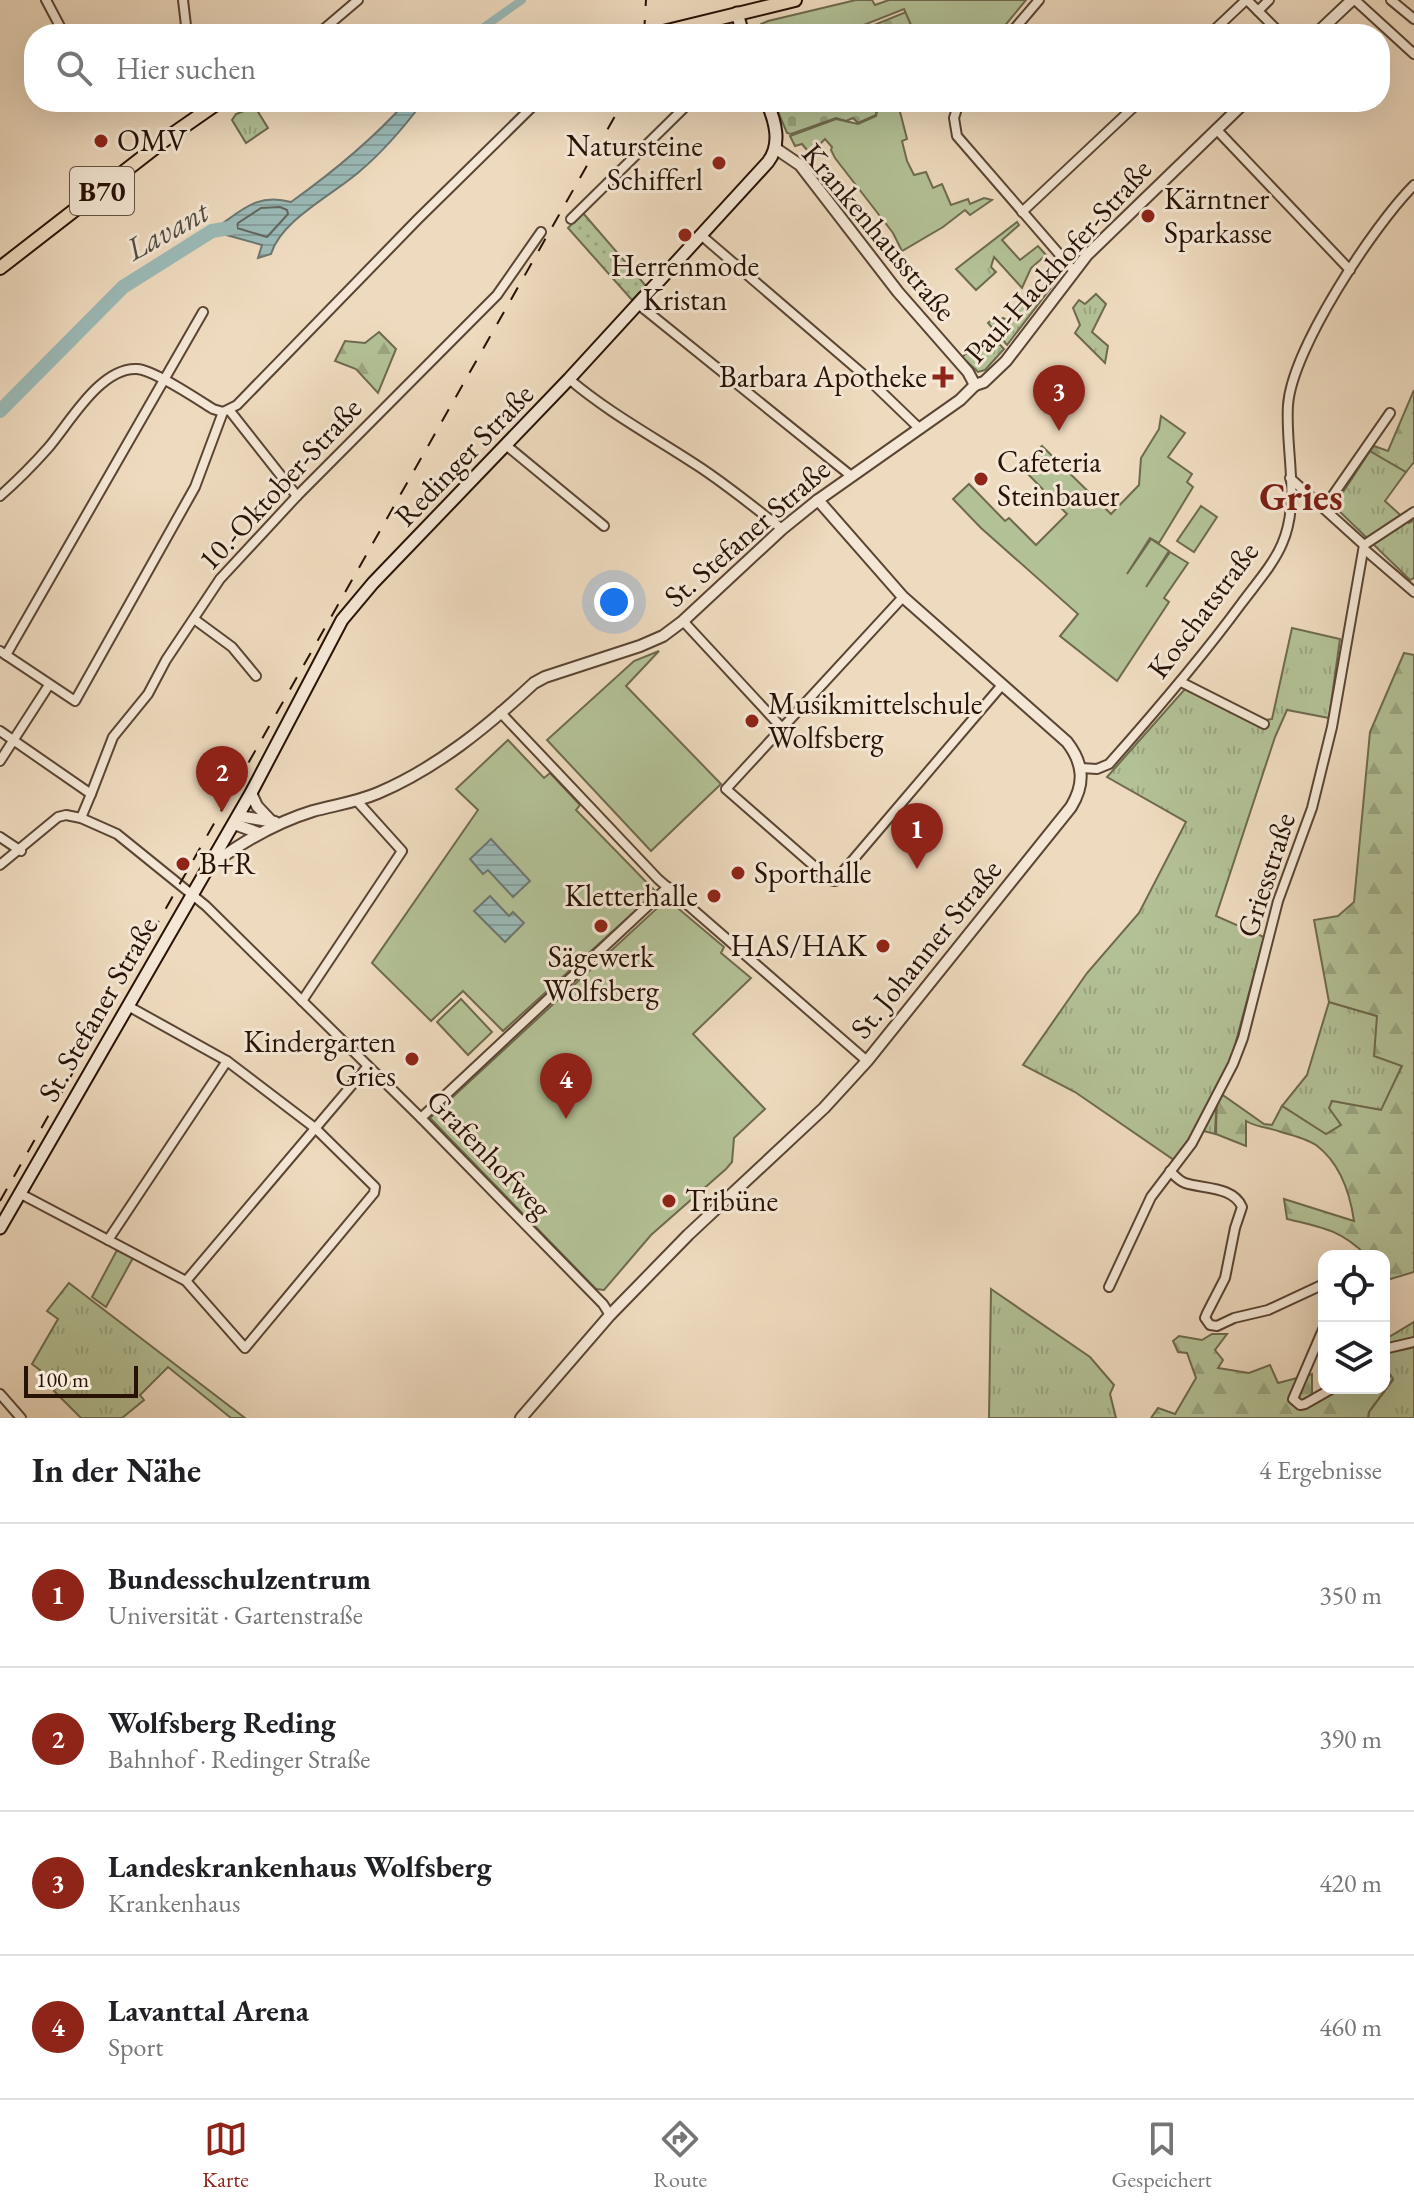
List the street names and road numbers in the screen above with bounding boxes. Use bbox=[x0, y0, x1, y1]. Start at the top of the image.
street label: Krankenhausstraße bbox=[794, 135, 965, 329]
street label: Paul-Hackhofer-Straße bbox=[955, 150, 1160, 371]
road number: B70 bbox=[70, 167, 134, 215]
street label: Redinger Straße bbox=[386, 375, 542, 534]
street label: 10.-Oktober-Straße bbox=[189, 389, 370, 578]
street label: St. Stefaner Straße bbox=[655, 450, 838, 616]
street label: Koschatstraße bbox=[1138, 533, 1267, 686]
street label: Griesstraße bbox=[1227, 808, 1304, 942]
street label: St. Johanner Straße bbox=[841, 851, 1010, 1046]
street label: St. Stefaner Straße bbox=[29, 909, 166, 1108]
street label: Grafenhofweg bbox=[418, 1081, 561, 1227]

